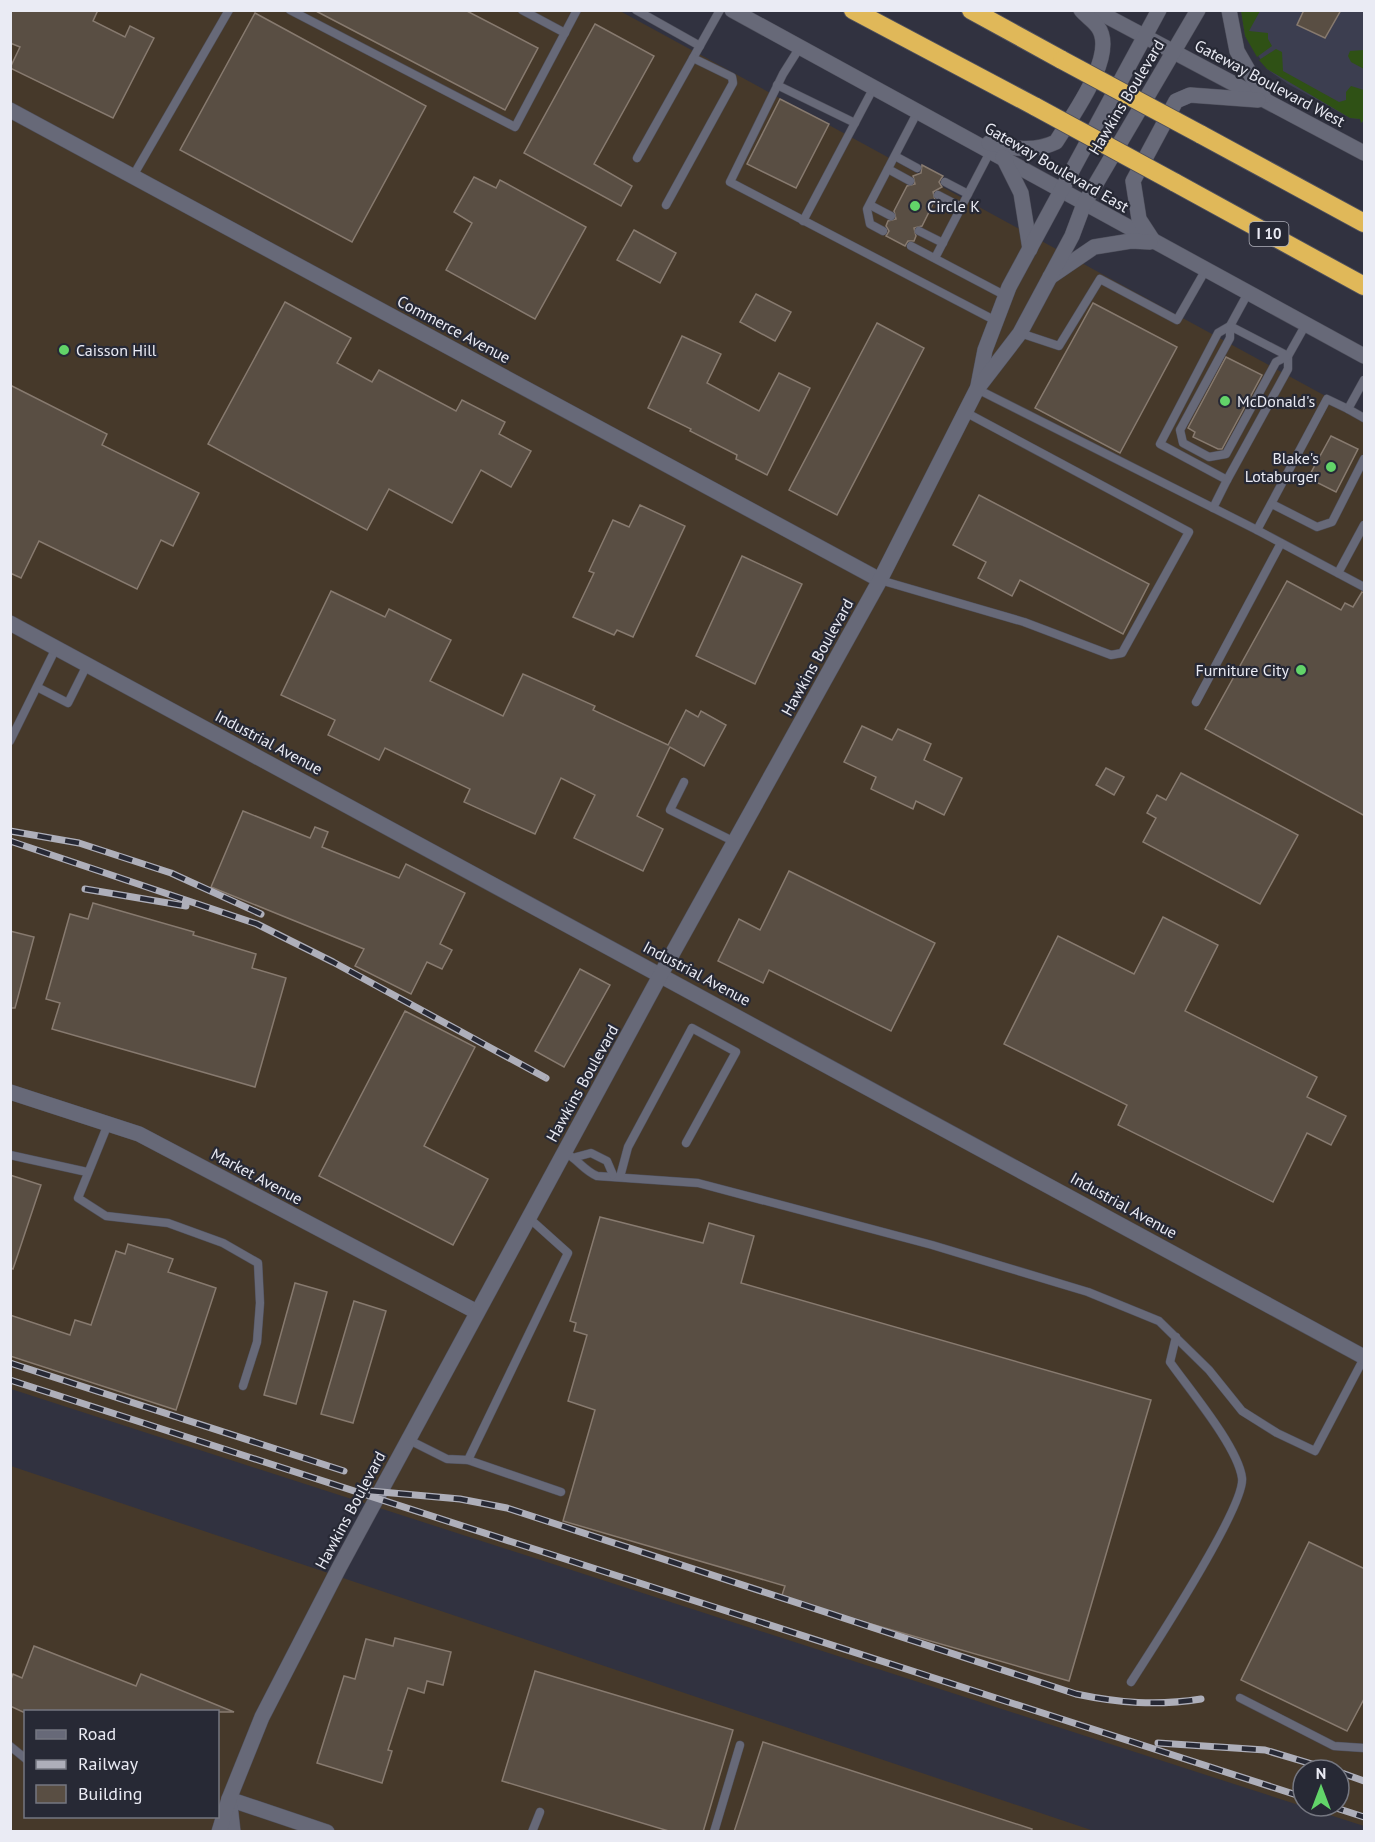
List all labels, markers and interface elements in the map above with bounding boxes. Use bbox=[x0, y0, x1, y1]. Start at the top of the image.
street label: Gateway Boulevard West bbox=[1191, 35, 1349, 131]
street label: Hawkins Boulevard bbox=[1084, 36, 1168, 158]
street label: Gateway Boulevard East bbox=[981, 117, 1133, 217]
place label: Circle K bbox=[927, 196, 980, 216]
marker: Circle K bbox=[908, 199, 922, 213]
road number: I 10 bbox=[1250, 222, 1288, 246]
street label: Commerce Avenue bbox=[394, 291, 514, 367]
place label: Caisson Hill bbox=[76, 340, 157, 360]
marker: Caisson Hill bbox=[57, 343, 71, 357]
place label: McDonald's bbox=[1237, 391, 1315, 411]
marker: McDonald's bbox=[1218, 394, 1232, 408]
place label: Blake's Lotaburger bbox=[1245, 448, 1320, 486]
marker: Blake's Lotaburger bbox=[1324, 460, 1338, 474]
street label: Hawkins Boulevard bbox=[777, 595, 857, 719]
place label: Furniture City bbox=[1195, 660, 1290, 680]
marker: Furniture City bbox=[1294, 663, 1308, 677]
street label: Industrial Avenue bbox=[212, 705, 326, 779]
street label: Industrial Avenue bbox=[640, 936, 754, 1010]
street label: Hawkins Boulevard bbox=[542, 1021, 622, 1145]
street label: Market Avenue bbox=[208, 1144, 306, 1208]
street label: Industrial Avenue bbox=[1067, 1167, 1181, 1243]
street label: Hawkins Boulevard bbox=[310, 1448, 390, 1572]
legend bbox=[24, 1710, 219, 1818]
text: Road bbox=[78, 1722, 116, 1745]
text: Railway bbox=[78, 1752, 139, 1775]
north arrow bbox=[1291, 1758, 1351, 1818]
text: N bbox=[1316, 1763, 1326, 1783]
text: Building bbox=[78, 1782, 142, 1805]

